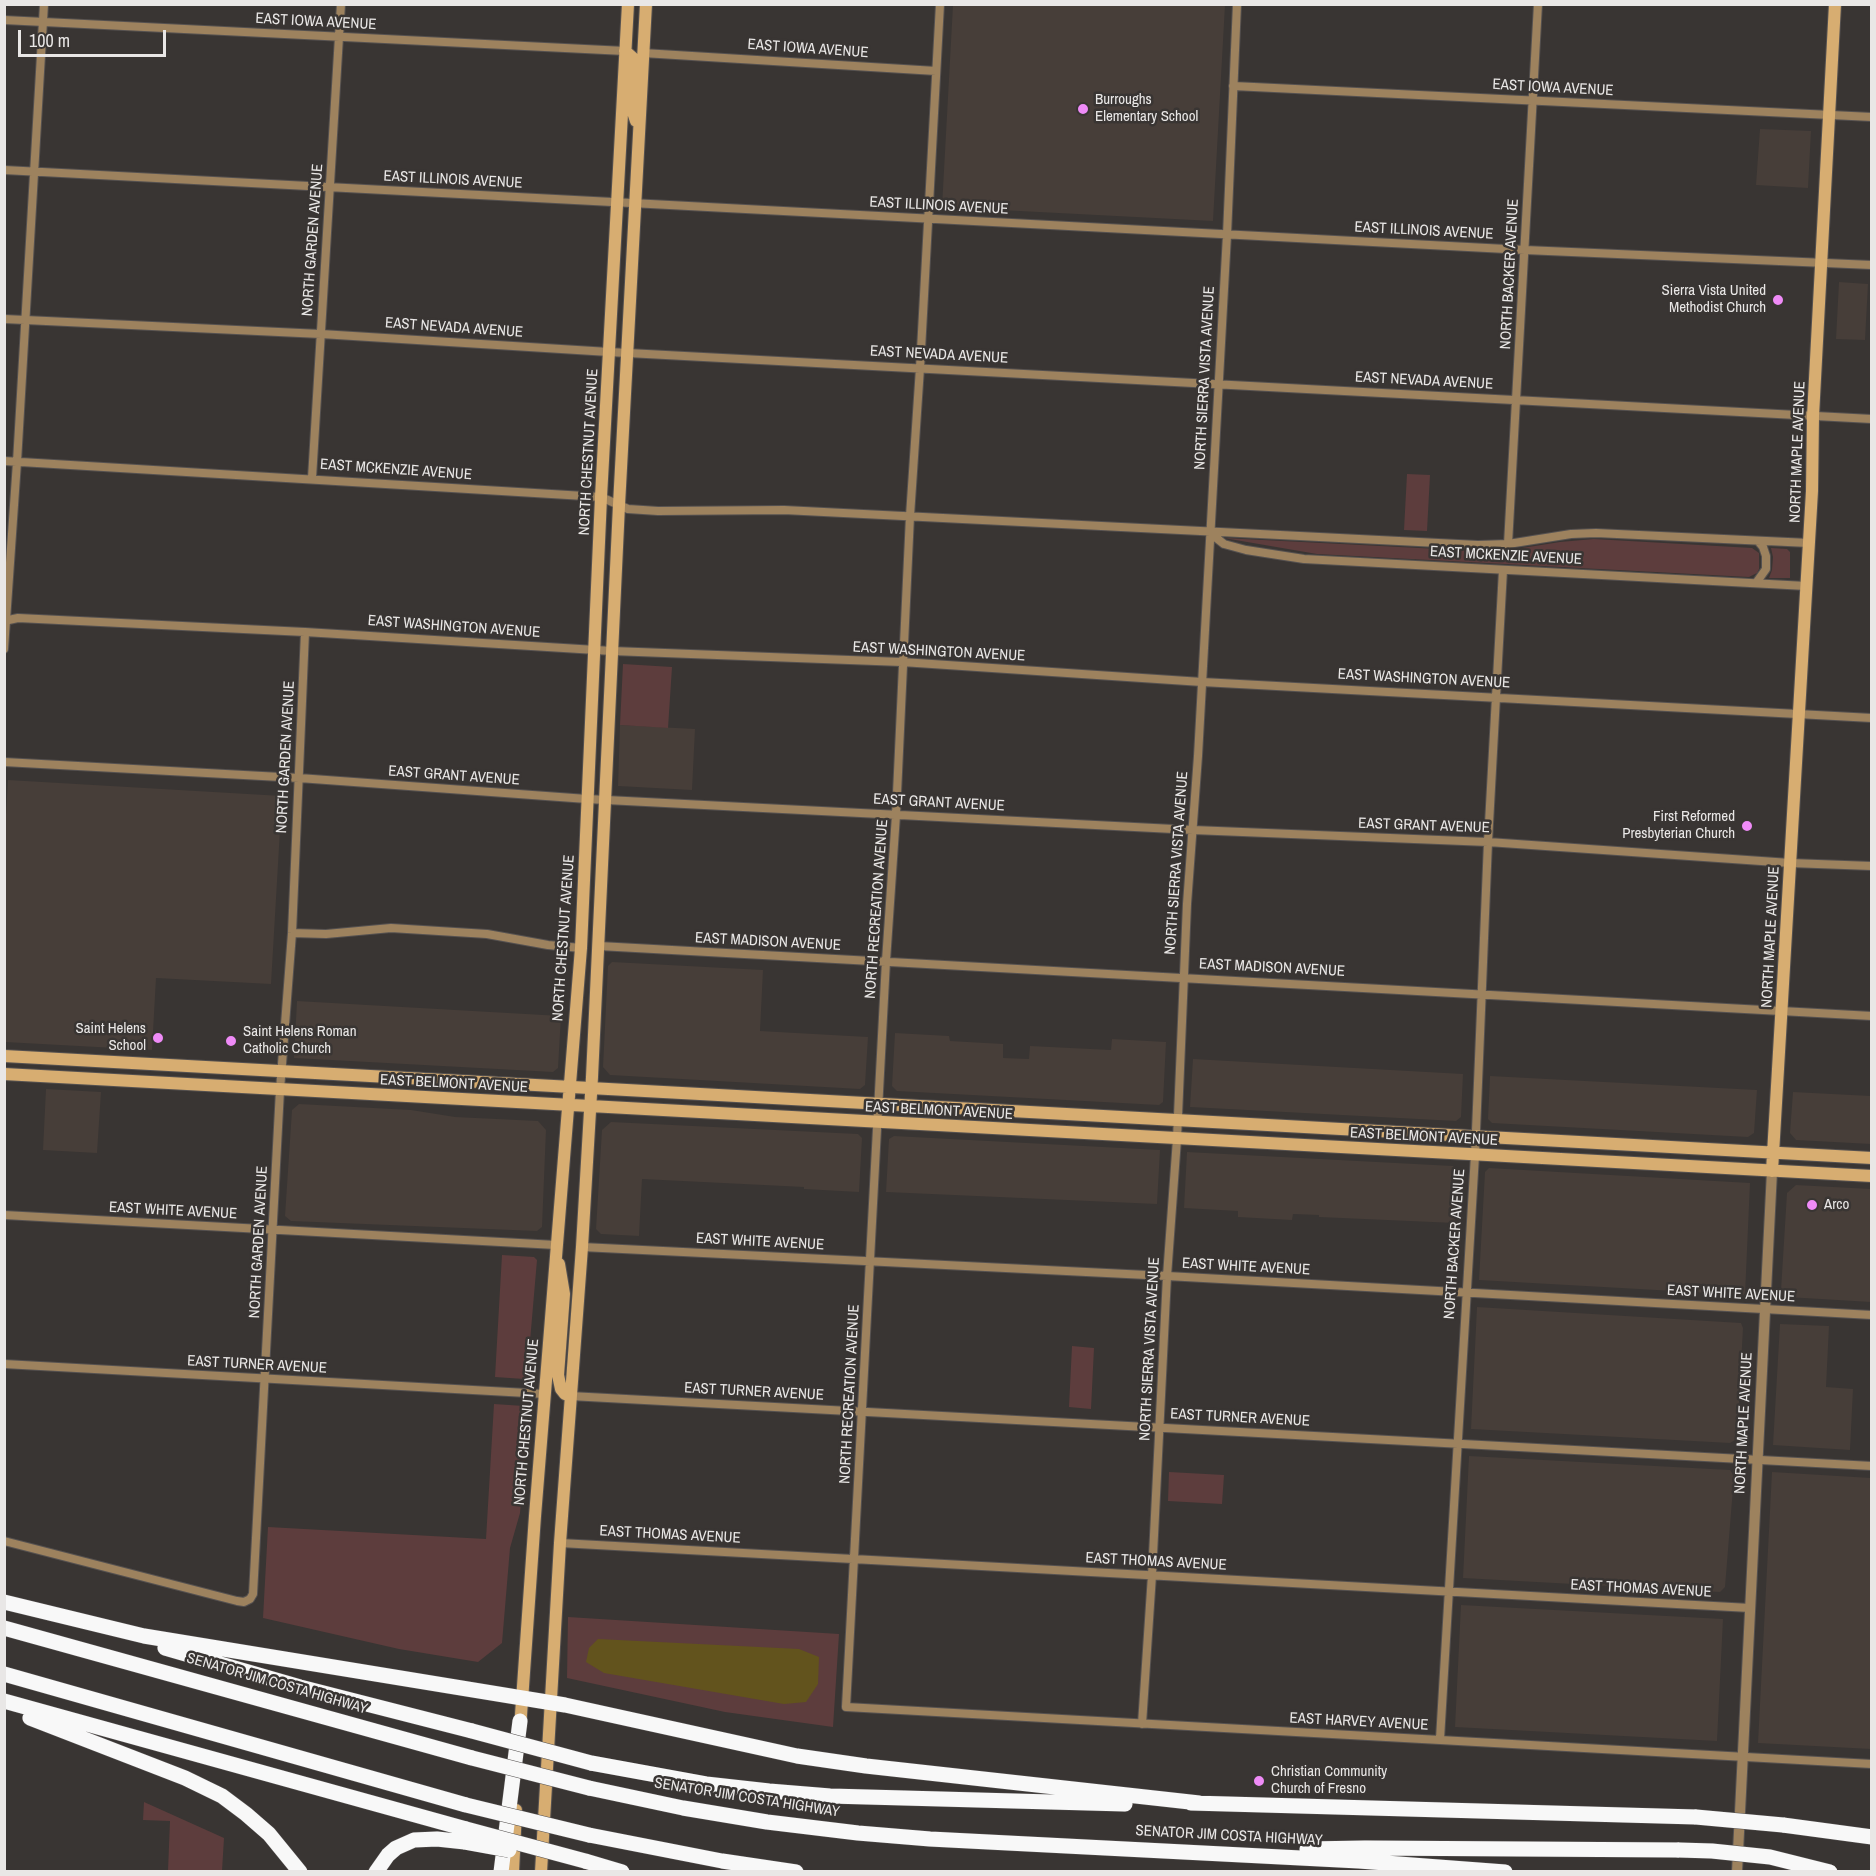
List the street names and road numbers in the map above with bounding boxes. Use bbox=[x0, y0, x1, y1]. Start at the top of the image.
street label: EAST IOWA AVENUE bbox=[255, 10, 377, 34]
street label: EAST IOWA AVENUE bbox=[747, 36, 869, 62]
street label: EAST IOWA AVENUE bbox=[1492, 76, 1614, 100]
street label: NORTH GARDEN AVENUE bbox=[299, 163, 327, 317]
street label: EAST ILLINOIS AVENUE bbox=[383, 167, 523, 193]
street label: EAST ILLINOIS AVENUE bbox=[869, 193, 1009, 219]
street label: NORTH BACKER AVENUE bbox=[1497, 198, 1523, 350]
street label: EAST ILLINOIS AVENUE bbox=[1354, 218, 1494, 244]
street label: NORTH SIERRA VISTA AVENUE bbox=[1191, 286, 1219, 470]
street label: EAST NEVADA AVENUE bbox=[384, 314, 524, 342]
street label: EAST NEVADA AVENUE bbox=[869, 342, 1009, 368]
street label: NORTH CHESTNUT AVENUE bbox=[576, 368, 602, 536]
street label: EAST NEVADA AVENUE bbox=[1354, 368, 1494, 394]
street label: NORTH MAPLE AVENUE bbox=[1787, 381, 1809, 523]
street label: EAST MCKENZIE AVENUE bbox=[319, 456, 473, 484]
street label: EAST MCKENZIE AVENUE bbox=[1430, 543, 1582, 569]
street label: EAST WASHINGTON AVENUE bbox=[367, 612, 541, 642]
street label: EAST WASHINGTON AVENUE bbox=[852, 638, 1026, 666]
street label: EAST WASHINGTON AVENUE bbox=[1337, 665, 1511, 693]
street label: NORTH GARDEN AVENUE bbox=[273, 680, 299, 834]
street label: EAST GRANT AVENUE bbox=[388, 762, 520, 790]
street label: NORTH SIERRA VISTA AVENUE bbox=[1162, 771, 1192, 955]
street label: EAST GRANT AVENUE bbox=[873, 791, 1005, 815]
street label: EAST GRANT AVENUE bbox=[1358, 815, 1490, 837]
street label: NORTH RECREATION AVENUE bbox=[862, 819, 892, 999]
street label: NORTH CHESTNUT AVENUE bbox=[549, 854, 579, 1022]
street label: NORTH MAPLE AVENUE bbox=[1758, 866, 1784, 1008]
street label: EAST MADISON AVENUE bbox=[695, 929, 841, 955]
street label: EAST MADISON AVENUE bbox=[1199, 955, 1345, 981]
street label: EAST BELMONT AVENUE bbox=[380, 1071, 528, 1097]
street label: EAST BELMONT AVENUE bbox=[865, 1098, 1013, 1124]
street label: EAST BELMONT AVENUE bbox=[1350, 1124, 1498, 1150]
street label: NORTH GARDEN AVENUE bbox=[246, 1165, 272, 1319]
street label: NORTH BACKER AVENUE bbox=[1441, 1168, 1469, 1320]
street label: EAST WHITE AVENUE bbox=[108, 1199, 238, 1223]
street label: EAST WHITE AVENUE bbox=[695, 1230, 825, 1254]
street label: EAST WHITE AVENUE bbox=[1181, 1255, 1311, 1279]
street label: NORTH SIERRA VISTA AVENUE bbox=[1136, 1257, 1164, 1441]
street label: EAST WHITE AVENUE bbox=[1666, 1282, 1796, 1306]
street label: NORTH RECREATION AVENUE bbox=[836, 1304, 864, 1484]
street label: NORTH CHESTNUT AVENUE bbox=[511, 1338, 543, 1506]
street label: EAST TURNER AVENUE bbox=[187, 1352, 327, 1378]
street label: NORTH MAPLE AVENUE bbox=[1731, 1352, 1757, 1494]
street label: EAST TURNER AVENUE bbox=[684, 1379, 824, 1405]
street label: EAST TURNER AVENUE bbox=[1170, 1405, 1310, 1431]
street label: EAST THOMAS AVENUE bbox=[599, 1522, 741, 1548]
street label: EAST THOMAS AVENUE bbox=[1085, 1549, 1227, 1575]
street label: EAST THOMAS AVENUE bbox=[1570, 1576, 1712, 1602]
street label: SENATOR JIM COSTA HIGHWAY bbox=[184, 1650, 370, 1718]
street label: EAST HARVEY AVENUE bbox=[1289, 1709, 1429, 1735]
street label: SENATOR JIM COSTA HIGHWAY bbox=[653, 1774, 841, 1822]
street label: SENATOR JIM COSTA HIGHWAY bbox=[1135, 1822, 1323, 1850]

